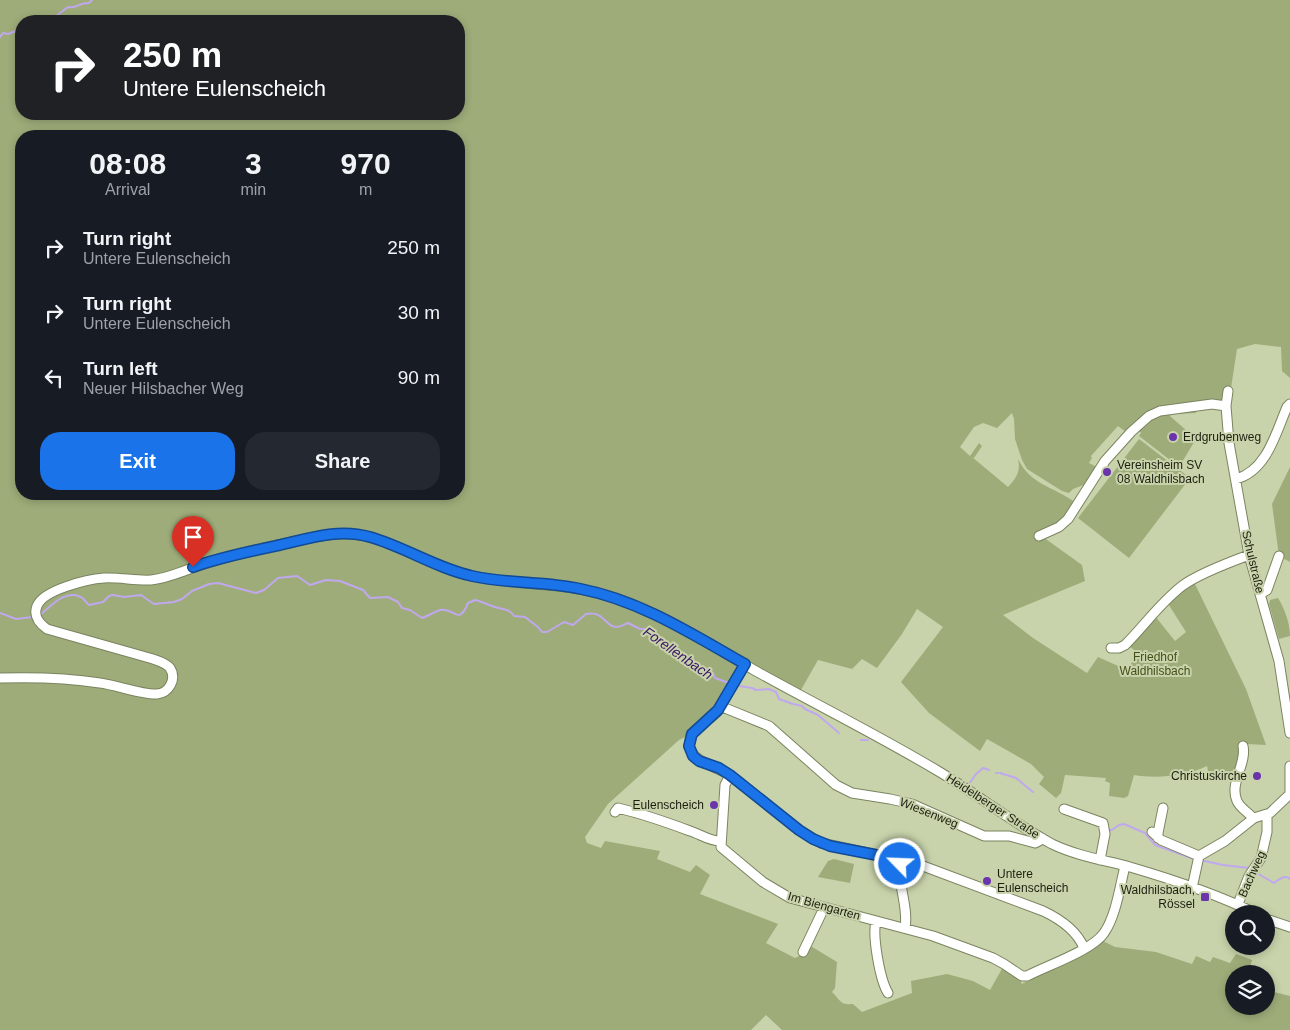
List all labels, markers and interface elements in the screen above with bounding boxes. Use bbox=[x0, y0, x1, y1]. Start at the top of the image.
icon: right bbox=[40, 35, 105, 100]
text: 250 m bbox=[123, 35, 222, 74]
text: Untere Eulenscheich bbox=[123, 76, 326, 101]
text: 08:08 bbox=[89, 147, 166, 180]
text: 3 bbox=[245, 147, 262, 180]
text: 970 bbox=[341, 147, 391, 180]
text: Arrival bbox=[105, 181, 150, 198]
text: min bbox=[240, 181, 266, 198]
text: m bbox=[359, 181, 372, 198]
text: Turn right bbox=[83, 228, 171, 249]
icon: right bbox=[40, 234, 68, 262]
text: 250 m bbox=[387, 237, 440, 258]
text: Untere Eulenscheich bbox=[83, 250, 231, 267]
text: Turn right bbox=[83, 293, 171, 314]
icon: right bbox=[40, 299, 68, 327]
text: 30 m bbox=[398, 302, 440, 323]
text: Untere Eulenscheich bbox=[83, 315, 231, 332]
text: Turn left bbox=[83, 358, 158, 379]
icon: left bbox=[40, 364, 68, 392]
text: 90 m bbox=[398, 367, 440, 388]
text: Neuer Hilsbacher Weg bbox=[83, 380, 244, 397]
place label: Erdgrubenweg bbox=[1183, 430, 1261, 444]
marker: Erdgrubenweg bbox=[1167, 431, 1179, 443]
button: Exit bbox=[40, 432, 235, 490]
button: Share bbox=[245, 432, 440, 490]
place label: Vereinsheim SV 08 Waldhilsbach bbox=[1117, 458, 1205, 486]
marker: Vereinsheim SV 08 Waldhilsbach bbox=[1101, 466, 1113, 478]
pin bbox=[172, 516, 214, 567]
icon: arrive bbox=[179, 523, 207, 551]
street label: Schulstraße bbox=[1239, 529, 1267, 595]
water label: Forellenbach bbox=[640, 623, 716, 683]
park label: Friedhof Waldhilsbach bbox=[1120, 650, 1190, 678]
place label: Christuskirche bbox=[1171, 769, 1247, 783]
marker: Christuskirche bbox=[1251, 770, 1263, 782]
street label: Heidelberger Straße bbox=[944, 771, 1042, 841]
street label: Wiesenweg bbox=[898, 795, 960, 831]
place label: Eulenscheich bbox=[633, 798, 704, 812]
marker: Eulenscheich bbox=[708, 799, 720, 811]
position arrow bbox=[873, 837, 925, 889]
street label: Bachweg bbox=[1236, 849, 1268, 899]
place label: Untere Eulenscheich bbox=[997, 867, 1068, 895]
marker: Untere Eulenscheich bbox=[981, 875, 993, 887]
place label: Waldhilsbach, Rössel bbox=[1121, 883, 1195, 911]
street label: Im Biengarten bbox=[786, 889, 862, 923]
marker: Waldhilsbach, Rössel bbox=[1199, 891, 1211, 903]
map controls bbox=[1225, 905, 1275, 1015]
button: search bbox=[1225, 905, 1275, 955]
button: layers bbox=[1225, 965, 1275, 1015]

